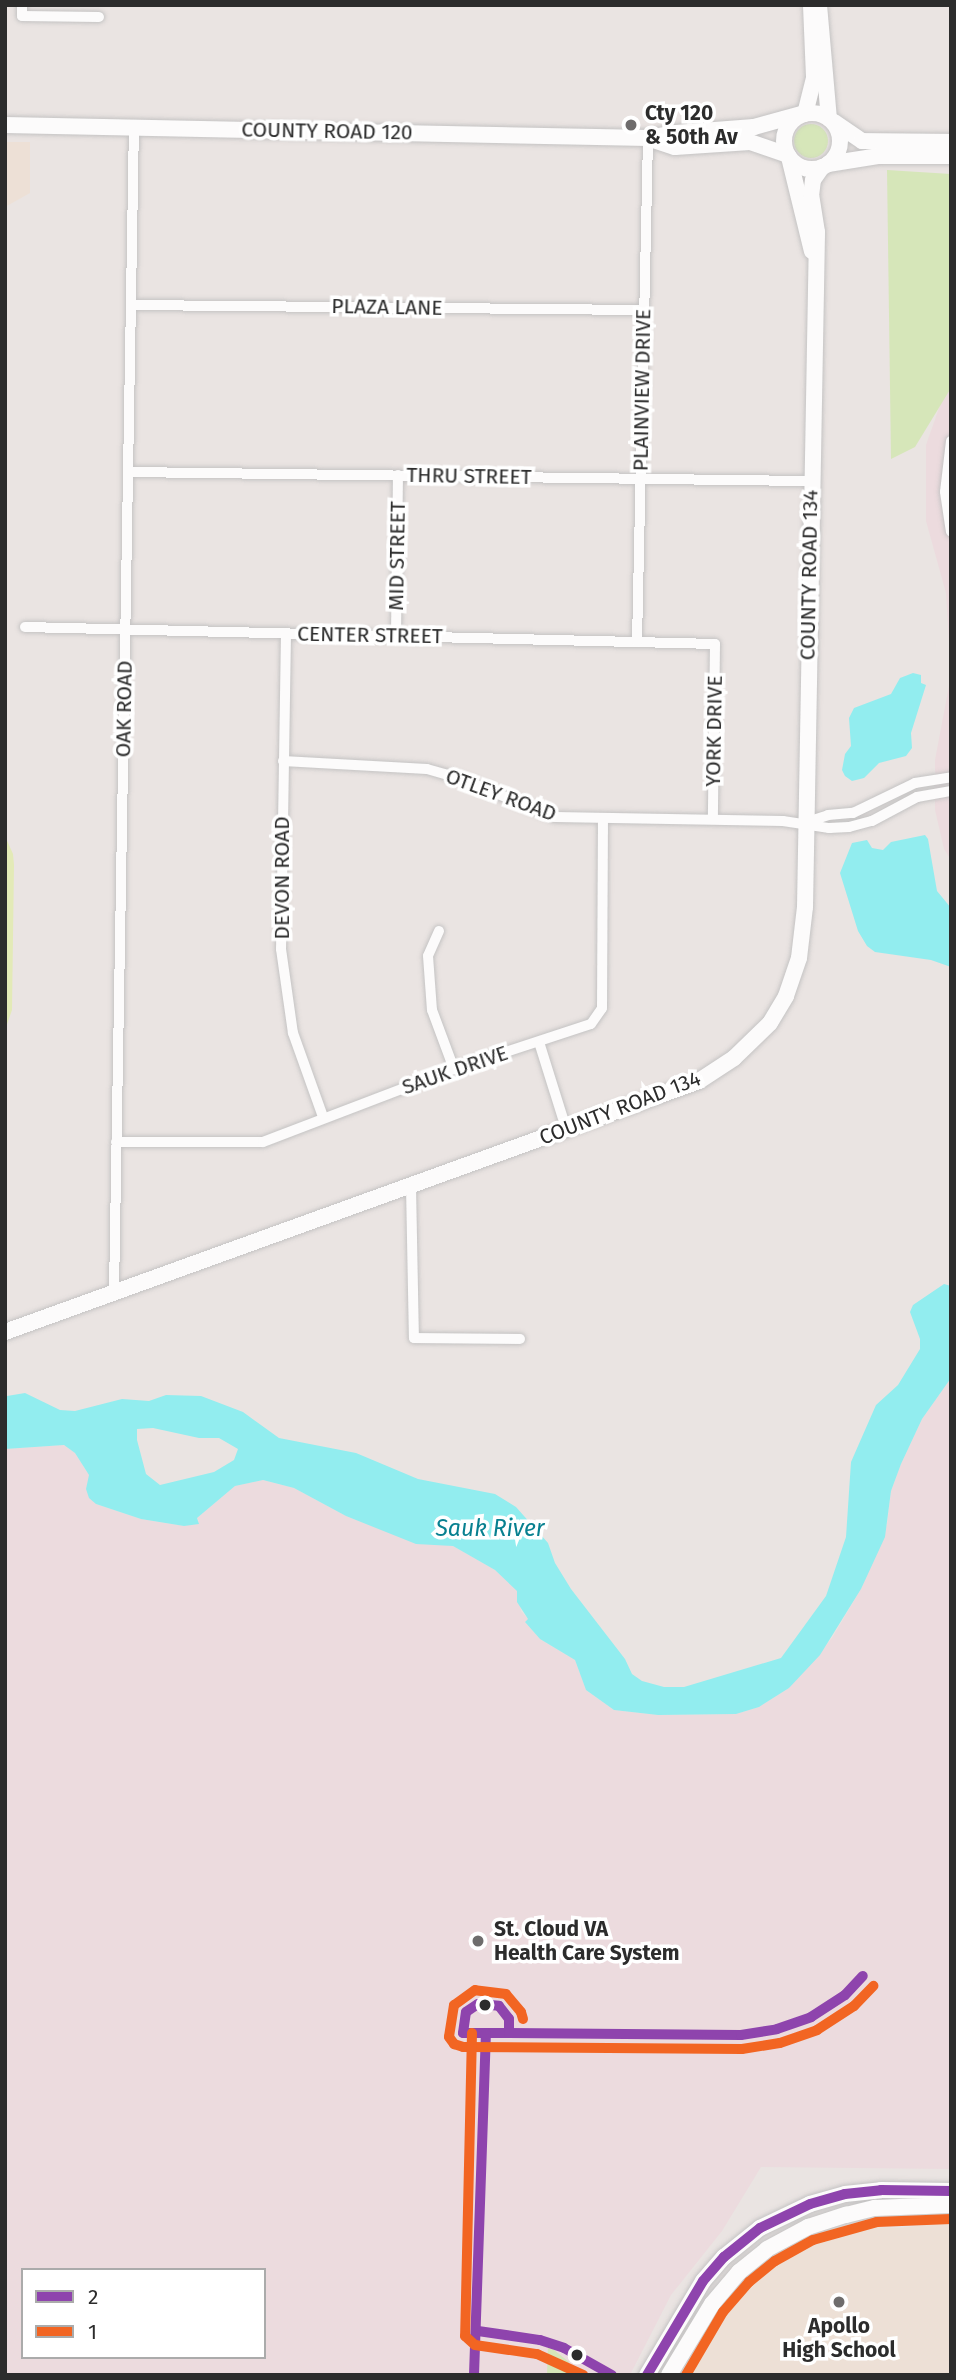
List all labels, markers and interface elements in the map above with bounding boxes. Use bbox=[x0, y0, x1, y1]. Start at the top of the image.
place label: Cty 120 & 50th Av bbox=[645, 100, 738, 150]
street label: COUNTY ROAD 120 bbox=[241, 117, 413, 145]
marker: Cty 120 & 50th Av bbox=[623, 117, 639, 133]
street label: PLAZA LANE bbox=[331, 293, 443, 321]
street label: PLAINVIEW DRIVE bbox=[628, 309, 656, 471]
street label: THRU STREET bbox=[406, 462, 532, 490]
street label: COUNTY ROAD 134 bbox=[795, 489, 823, 661]
street label: MID STREET bbox=[383, 501, 411, 611]
street label: CENTER STREET bbox=[297, 621, 443, 649]
street label: OAK ROAD bbox=[111, 660, 137, 758]
street label: YORK DRIVE bbox=[700, 675, 728, 787]
street label: OTLEY ROAD bbox=[442, 763, 560, 827]
street label: DEVON ROAD bbox=[269, 816, 295, 940]
street label: SAUK DRIVE bbox=[399, 1040, 511, 1100]
street label: COUNTY ROAD 134 bbox=[536, 1066, 704, 1150]
water label: Sauk River bbox=[435, 1514, 545, 1542]
place label: St. Cloud VA Health Care System bbox=[494, 1916, 680, 1966]
marker: St. Cloud VA Health Care System bbox=[468, 1931, 488, 1951]
unlabelled marker bbox=[478, 1998, 492, 2012]
legend bbox=[21, 2268, 266, 2359]
text: 2 bbox=[88, 2284, 98, 2310]
marker: Apollo High School bbox=[831, 2294, 847, 2310]
place label: Apollo High School bbox=[782, 2313, 896, 2363]
text: 1 bbox=[88, 2319, 97, 2345]
unlabelled marker bbox=[570, 2348, 584, 2362]

